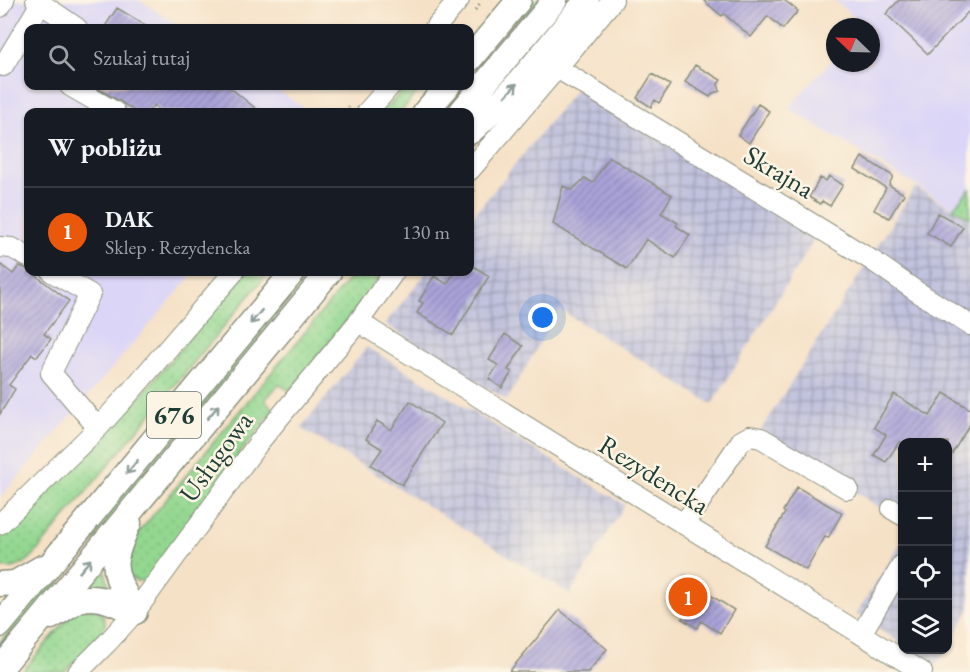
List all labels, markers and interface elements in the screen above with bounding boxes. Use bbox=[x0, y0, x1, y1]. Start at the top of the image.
north arrow bbox=[826, 18, 880, 72]
search box bbox=[24, 24, 474, 90]
icon: search bbox=[45, 41, 78, 74]
text: Szukaj tutaj bbox=[93, 43, 190, 72]
one-way arrow bbox=[503, 83, 518, 98]
text: W pobliżu bbox=[48, 130, 162, 164]
street label: Skrajna bbox=[738, 137, 821, 206]
text: DAK bbox=[105, 205, 153, 234]
text: 1 bbox=[62, 219, 73, 245]
text: 130 m bbox=[402, 219, 450, 245]
text: Sklep · Rezydencka bbox=[105, 234, 251, 260]
your location bbox=[528, 303, 557, 332]
one-way arrow bbox=[250, 308, 263, 324]
road number: 676 bbox=[147, 392, 201, 438]
street label: Usługowa bbox=[171, 404, 260, 509]
one-way arrow bbox=[206, 405, 220, 420]
street label: Rezydencka bbox=[592, 427, 716, 522]
map controls bbox=[898, 438, 952, 654]
button: + bbox=[898, 438, 952, 492]
one-way arrow bbox=[125, 459, 138, 475]
button: − bbox=[898, 492, 952, 546]
button: locate bbox=[898, 546, 952, 600]
one-way arrow bbox=[78, 558, 91, 574]
pin: 1 bbox=[668, 574, 708, 620]
button: layers bbox=[898, 600, 952, 654]

